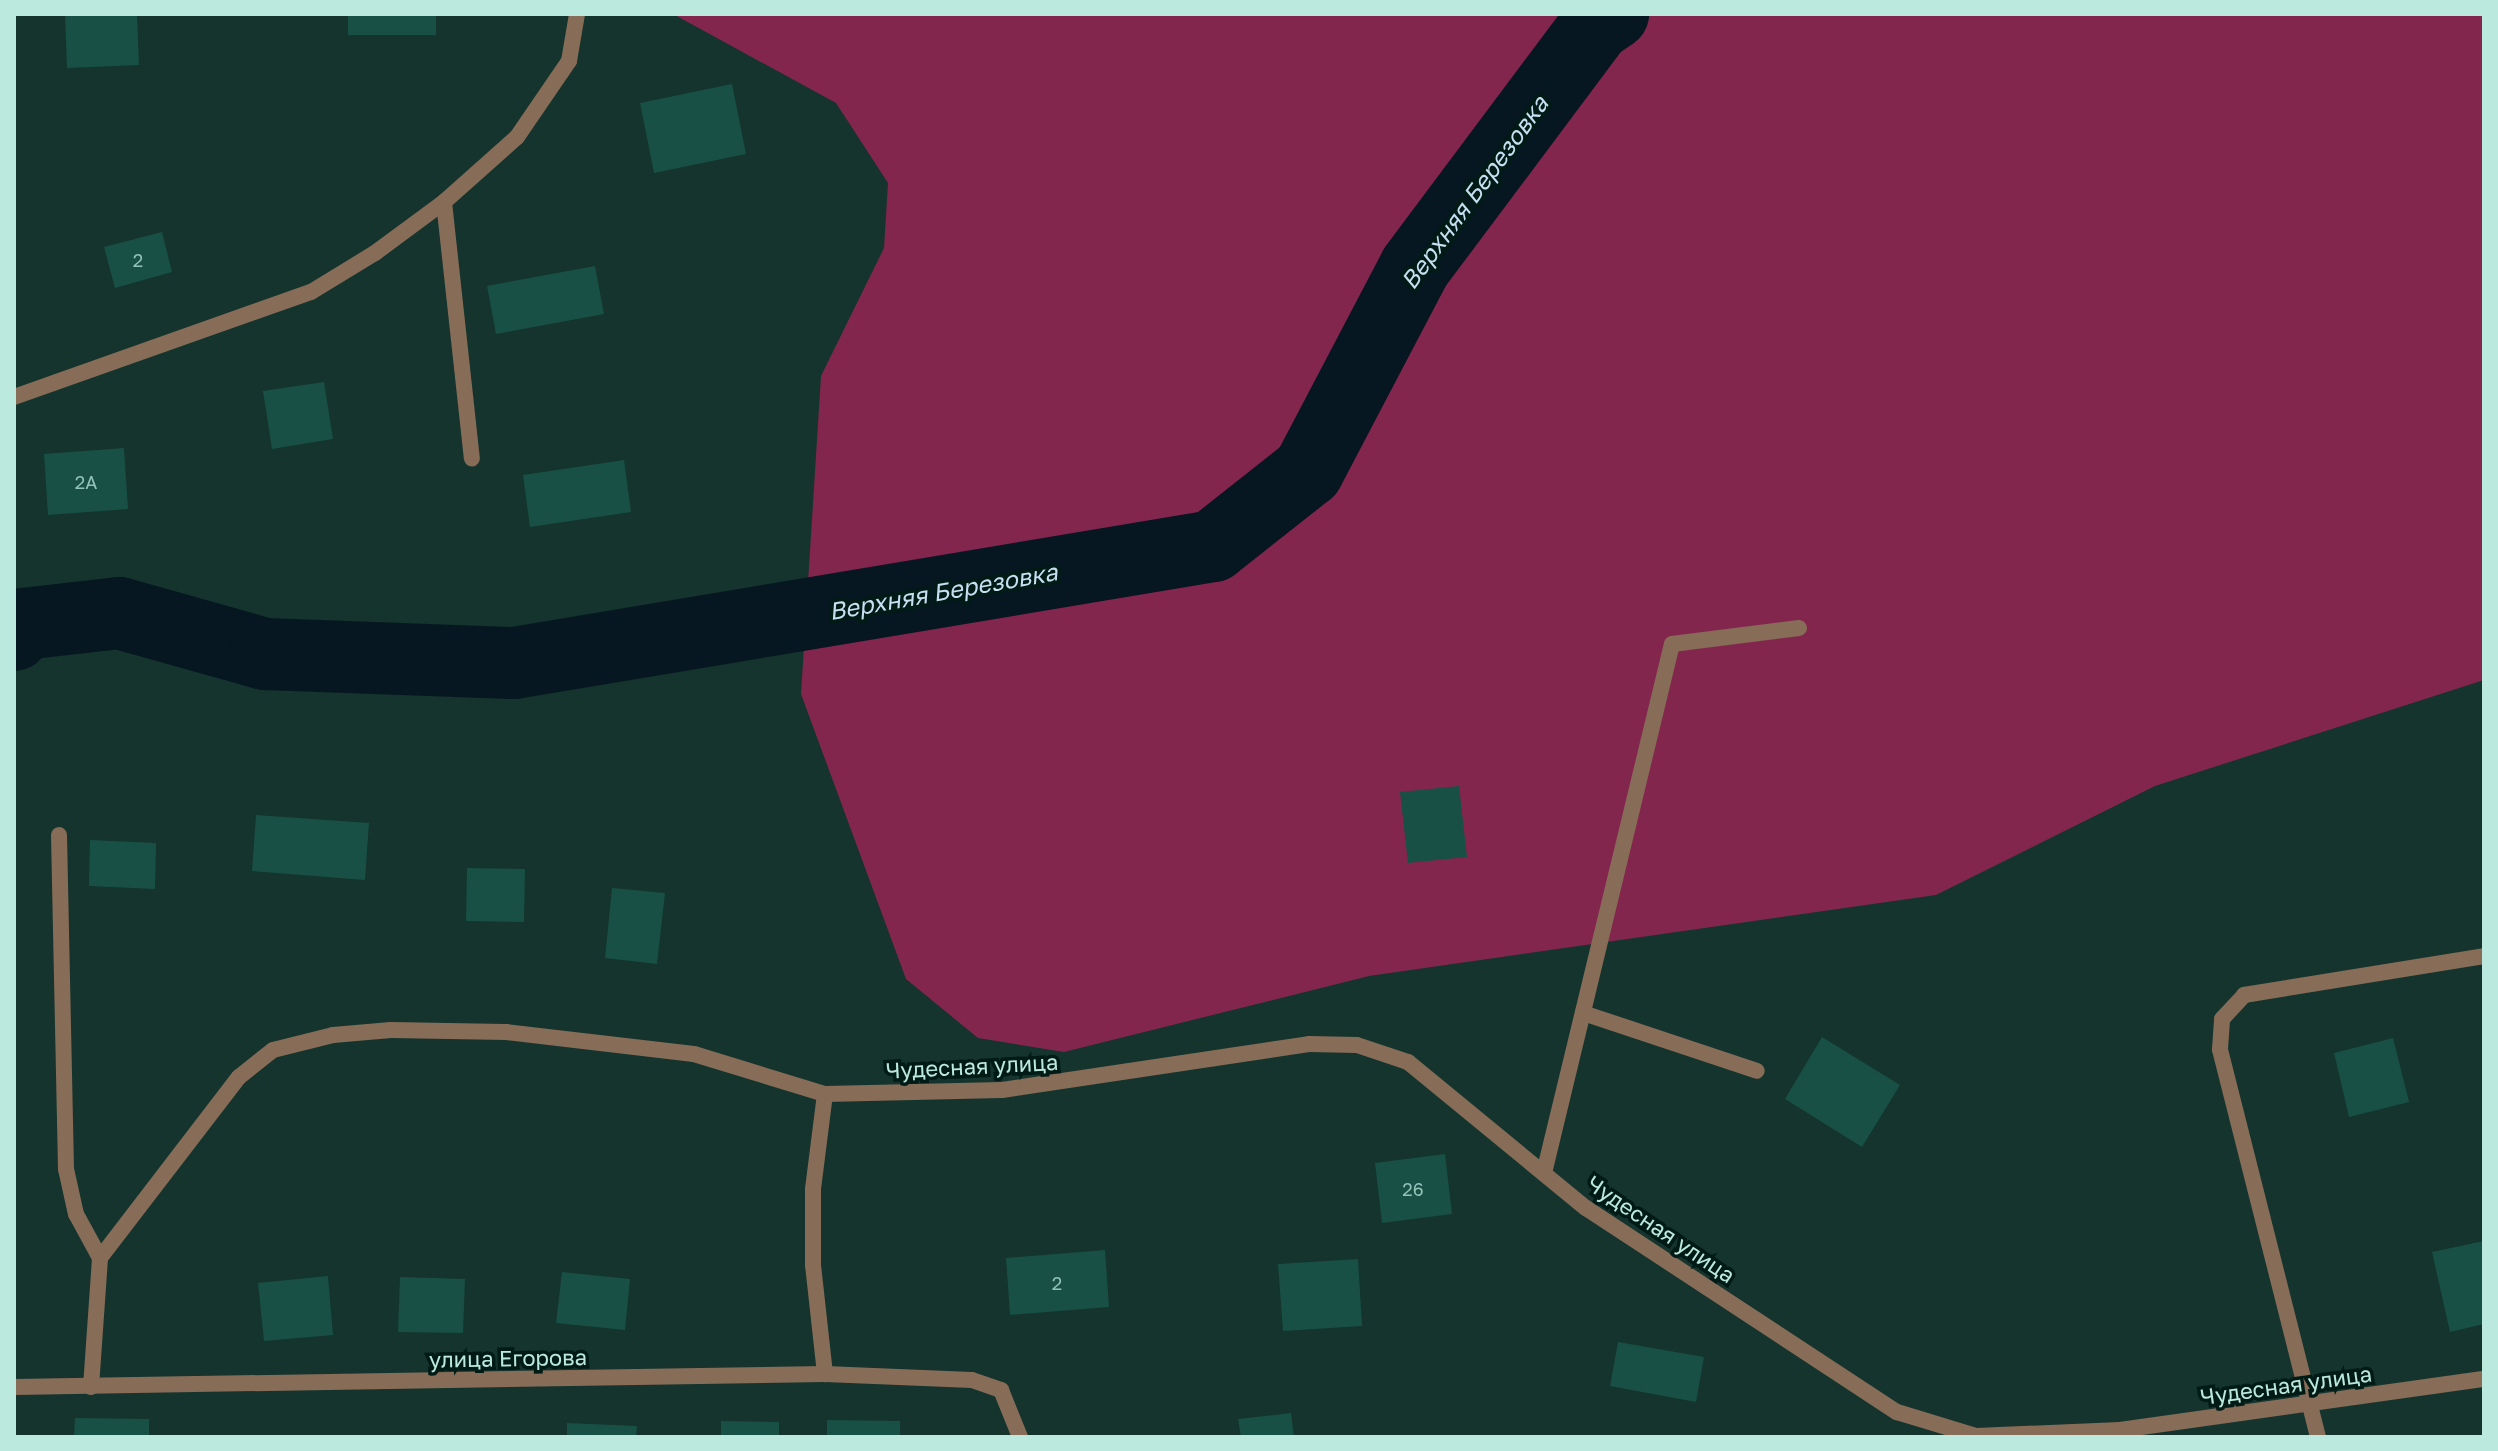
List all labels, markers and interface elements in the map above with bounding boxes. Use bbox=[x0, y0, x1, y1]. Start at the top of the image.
water label: Верхняя Березовка bbox=[1394, 90, 1554, 294]
house number: 2 bbox=[133, 249, 143, 271]
house number: 2А bbox=[75, 471, 97, 493]
water label: Верхняя Березовка bbox=[826, 557, 1060, 625]
street label: Чудесная улица bbox=[885, 1048, 1059, 1084]
street label: Чудесная улица bbox=[1582, 1170, 1740, 1288]
house number: 26 bbox=[1402, 1178, 1424, 1200]
house number: 2 bbox=[1052, 1272, 1062, 1294]
street label: улица Егорова bbox=[429, 1343, 587, 1373]
street label: Чудесная улица bbox=[2199, 1360, 2373, 1410]

